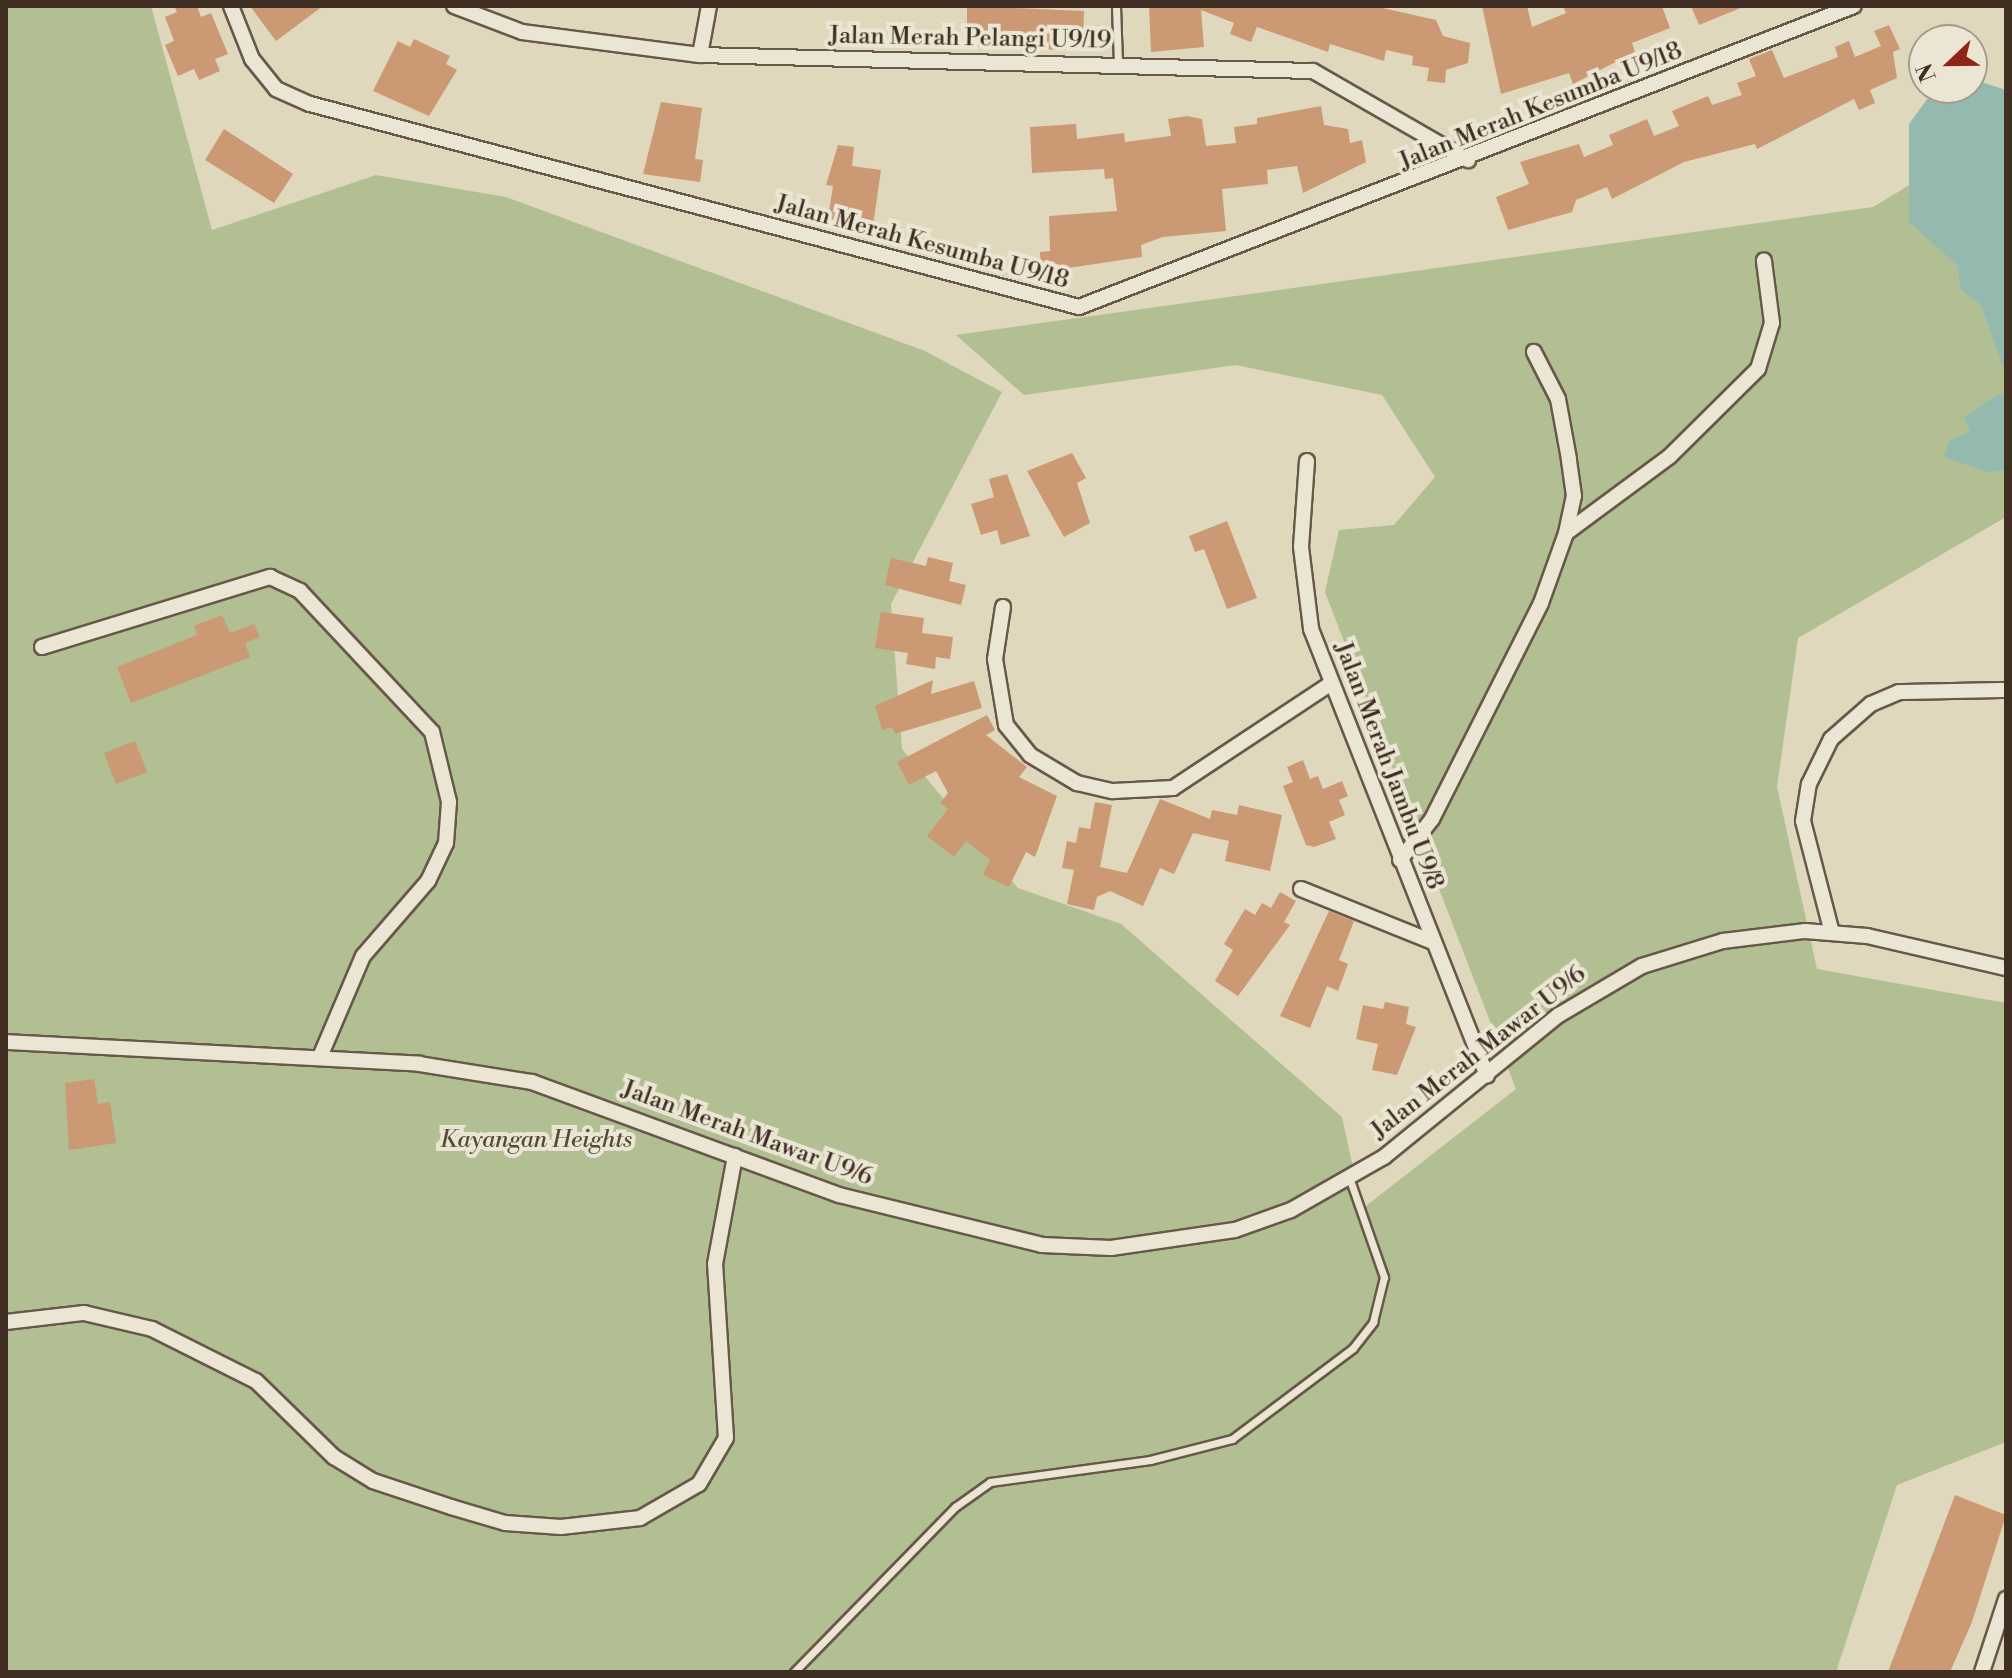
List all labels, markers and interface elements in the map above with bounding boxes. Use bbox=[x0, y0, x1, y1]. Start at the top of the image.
street label: Jalan Merah Pelangi U9/19 bbox=[829, 22, 1111, 56]
north arrow bbox=[1908, 24, 1988, 104]
street label: Jalan Merah Kesumba U9/18 bbox=[1395, 37, 1687, 177]
text: N bbox=[1911, 59, 1943, 86]
street label: Jalan Merah Kesumba U9/18 bbox=[772, 190, 1072, 296]
street label: Jalan Merah Jambu U9/8 bbox=[1327, 638, 1449, 894]
street label: Jalan Merah Mawar U9/6 bbox=[1366, 960, 1592, 1146]
street label: Jalan Merah Mawar U9/6 bbox=[618, 1075, 876, 1193]
park label: Kayangan Heights bbox=[440, 1127, 632, 1155]

